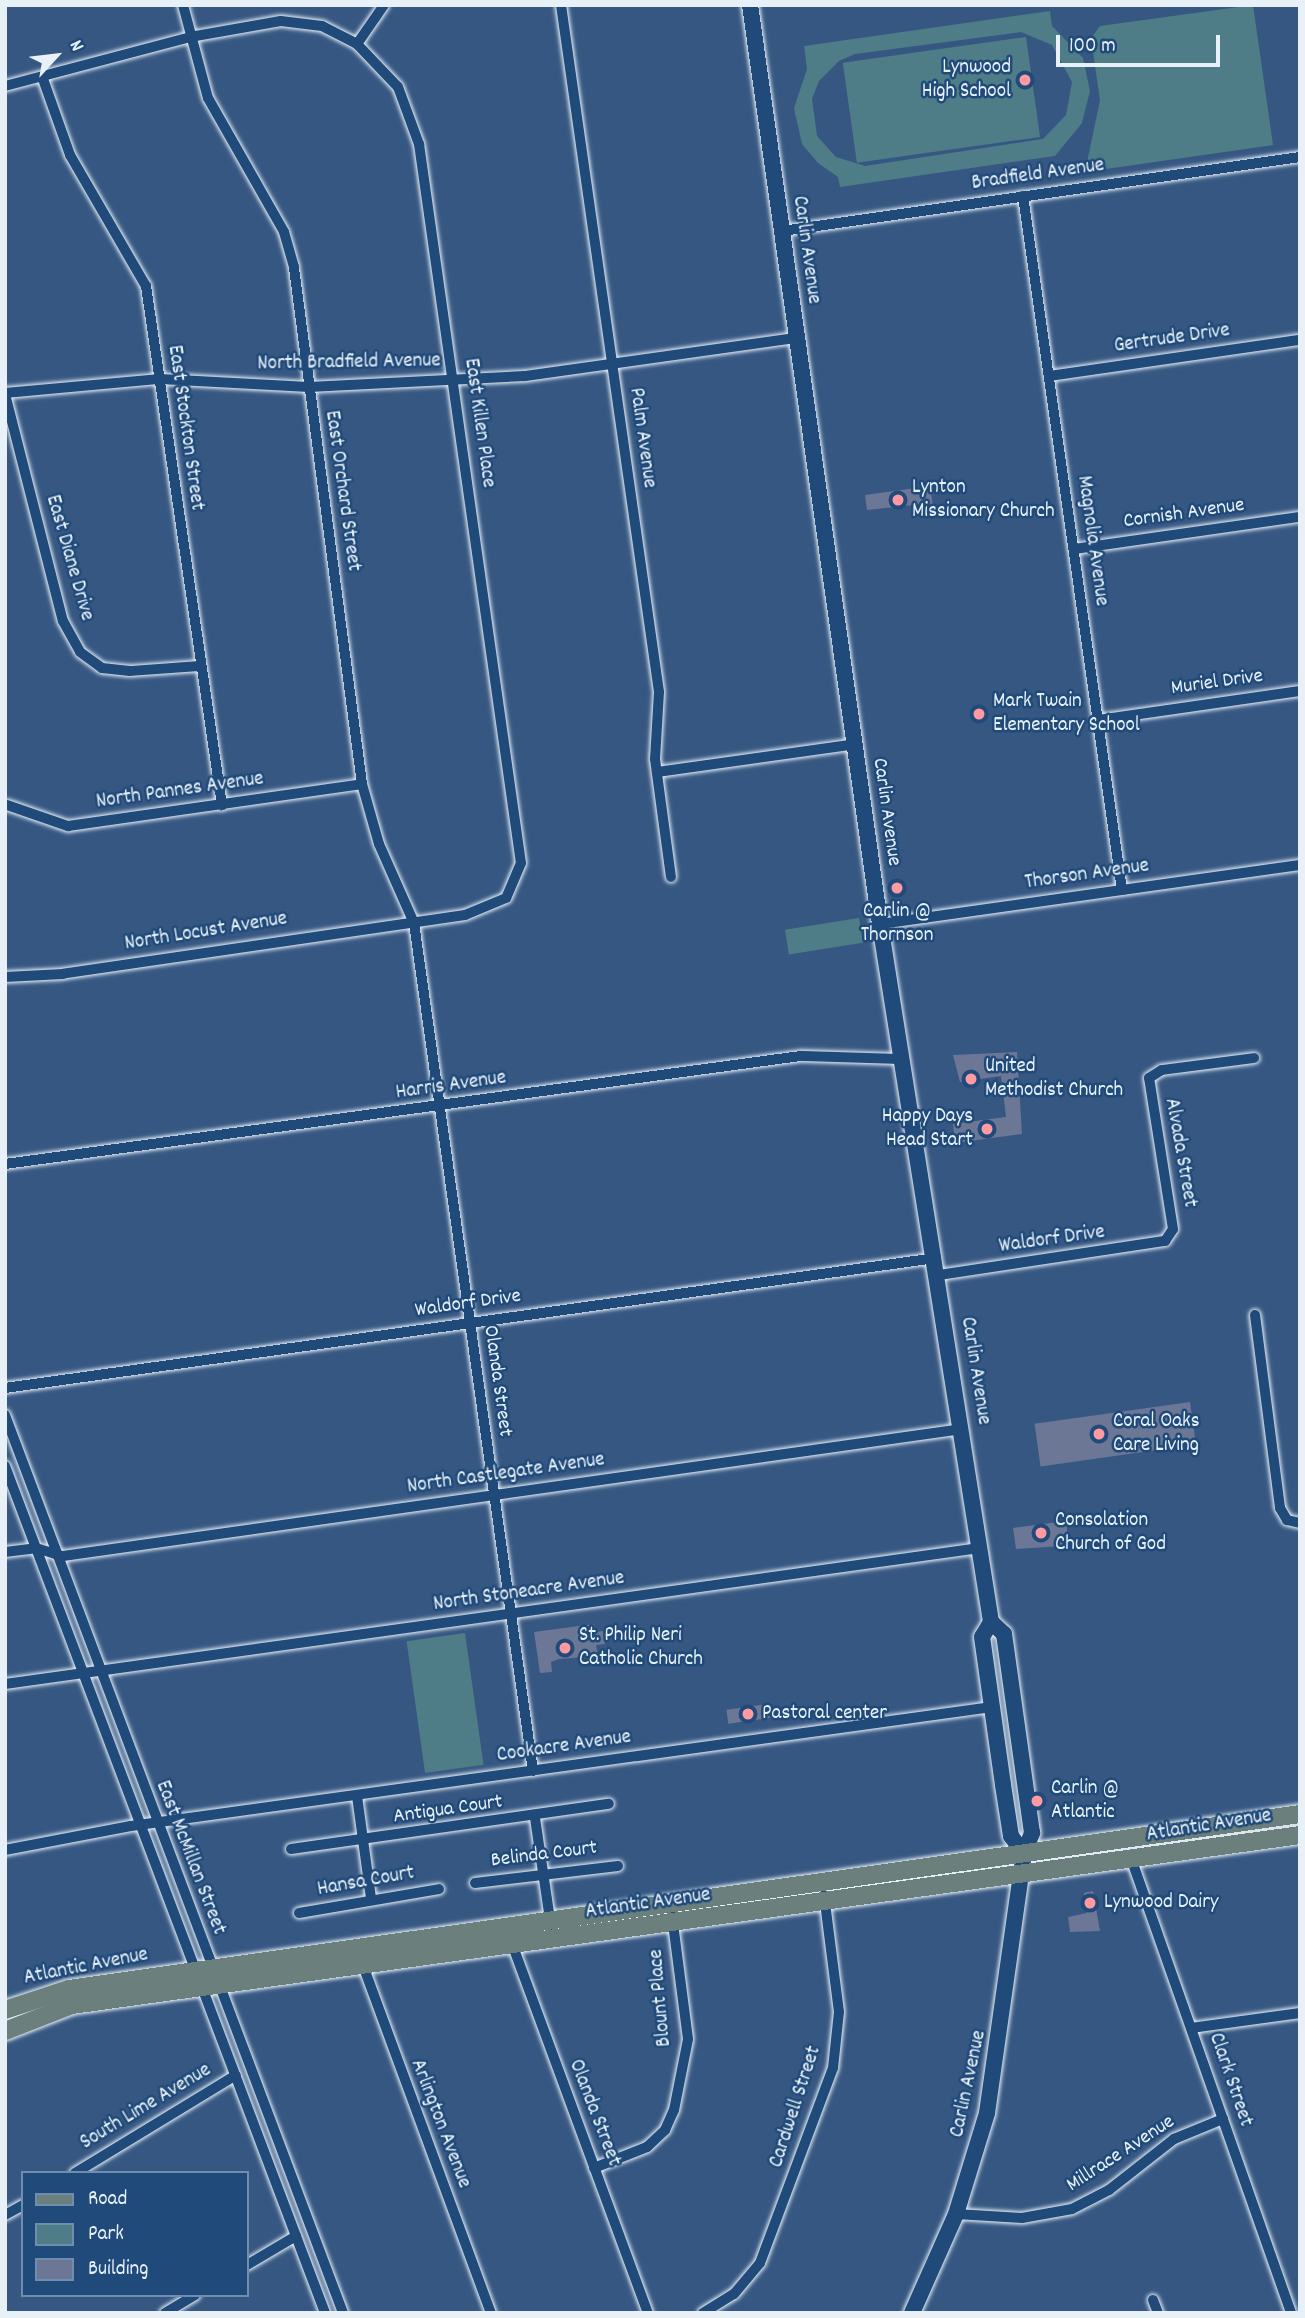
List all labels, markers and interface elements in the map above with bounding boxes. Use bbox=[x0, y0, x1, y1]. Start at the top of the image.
north arrow bbox=[21, 21, 91, 91]
scale bar bbox=[1060, 21, 1224, 65]
text: 100 m bbox=[1069, 32, 1116, 62]
text: N bbox=[61, 36, 89, 57]
place label: Lynwood High School bbox=[922, 55, 1011, 105]
marker: Lynwood High School bbox=[1017, 72, 1033, 88]
street label: Bradfield Avenue bbox=[970, 153, 1106, 197]
street label: Carlin Avenue bbox=[786, 194, 826, 306]
street label: Gertrude Drive bbox=[1113, 318, 1231, 360]
street label: East Stockton Street bbox=[161, 344, 209, 512]
street label: North Bradfield Avenue bbox=[257, 349, 441, 377]
street label: East Killen Place bbox=[457, 357, 501, 489]
street label: Palm Avenue bbox=[622, 386, 662, 490]
street label: East Orchard Street bbox=[318, 409, 366, 573]
street label: Magnolia Avenue bbox=[1070, 474, 1114, 608]
place label: Lynton Missionary Church bbox=[912, 475, 1055, 525]
street label: East Diane Drive bbox=[39, 492, 99, 624]
marker: Lynton Missionary Church bbox=[890, 492, 906, 508]
street label: Cornish Avenue bbox=[1122, 493, 1246, 535]
street label: Muriel Drive bbox=[1169, 664, 1265, 702]
place label: Mark Twain Elementary School bbox=[993, 689, 1140, 739]
marker: Mark Twain Elementary School bbox=[971, 706, 987, 722]
street label: Carlin Avenue bbox=[866, 756, 906, 868]
street label: North Pannes Avenue bbox=[95, 767, 265, 815]
street label: Thorson Avenue bbox=[1023, 854, 1151, 896]
marker: Carlin @ Thornson bbox=[889, 880, 905, 896]
place label: Carlin @ Thornson bbox=[861, 899, 933, 949]
street label: North Locust Avenue bbox=[123, 907, 289, 957]
place label: United Methodist Church bbox=[985, 1054, 1123, 1104]
street label: Harris Avenue bbox=[394, 1066, 508, 1106]
marker: United Methodist Church bbox=[963, 1071, 979, 1087]
street label: Alvada Street bbox=[1158, 1096, 1202, 1210]
place label: Happy Days Head Start bbox=[882, 1104, 973, 1154]
marker: Happy Days Head Start bbox=[979, 1121, 995, 1137]
street label: Waldorf Drive bbox=[997, 1220, 1107, 1260]
street label: Waldorf Drive bbox=[413, 1284, 523, 1324]
street label: Carlin Avenue bbox=[954, 1315, 996, 1427]
street label: Olanda Street bbox=[477, 1324, 517, 1438]
place label: Coral Oaks Care Living bbox=[1113, 1409, 1200, 1459]
marker: Coral Oaks Care Living bbox=[1091, 1426, 1107, 1442]
street label: North Castlegate Avenue bbox=[406, 1448, 606, 1500]
place label: Consolation Church of God bbox=[1055, 1508, 1166, 1558]
marker: Consolation Church of God bbox=[1033, 1525, 1049, 1541]
street label: North Stoneacre Avenue bbox=[432, 1566, 626, 1618]
place label: St. Philip Neri Catholic Church bbox=[579, 1623, 703, 1673]
marker: St. Philip Neri Catholic Church bbox=[557, 1640, 573, 1656]
place label: Pastoral center bbox=[762, 1701, 887, 1727]
marker: Pastoral center bbox=[740, 1706, 756, 1722]
street label: Cookacre Avenue bbox=[495, 1725, 633, 1769]
place label: Carlin @ Atlantic bbox=[1051, 1776, 1119, 1826]
street label: East McMillan Street bbox=[149, 1777, 231, 1939]
street label: Antigua Court bbox=[392, 1790, 504, 1830]
marker: Carlin @ Atlantic bbox=[1029, 1793, 1045, 1809]
street label: Atlantic Avenue bbox=[1145, 1804, 1273, 1848]
street label: Belinda Court bbox=[490, 1836, 598, 1874]
street label: Hansa Court bbox=[316, 1861, 416, 1903]
street label: Atlantic Avenue bbox=[584, 1883, 712, 1925]
place label: Lynwood Dairy bbox=[1104, 1890, 1218, 1916]
marker: Lynwood Dairy bbox=[1082, 1895, 1098, 1911]
street label: Atlantic Avenue bbox=[22, 1943, 150, 1991]
street label: Blount Place bbox=[644, 1948, 678, 2048]
street label: Carlin Avenue bbox=[945, 2028, 993, 2140]
street label: Clark Street bbox=[1202, 2030, 1258, 2130]
street label: Cardwell Street bbox=[764, 2043, 828, 2171]
street label: Arlington Avenue bbox=[404, 2056, 476, 2192]
street label: Olanda Street bbox=[562, 2056, 626, 2170]
street label: South Lime Avenue bbox=[76, 2058, 216, 2156]
street label: Millrace Avenue bbox=[1062, 2110, 1180, 2198]
legend bbox=[21, 2171, 248, 2297]
text: Road bbox=[88, 2185, 127, 2215]
text: Park bbox=[88, 2220, 124, 2250]
text: Building bbox=[88, 2255, 148, 2285]

